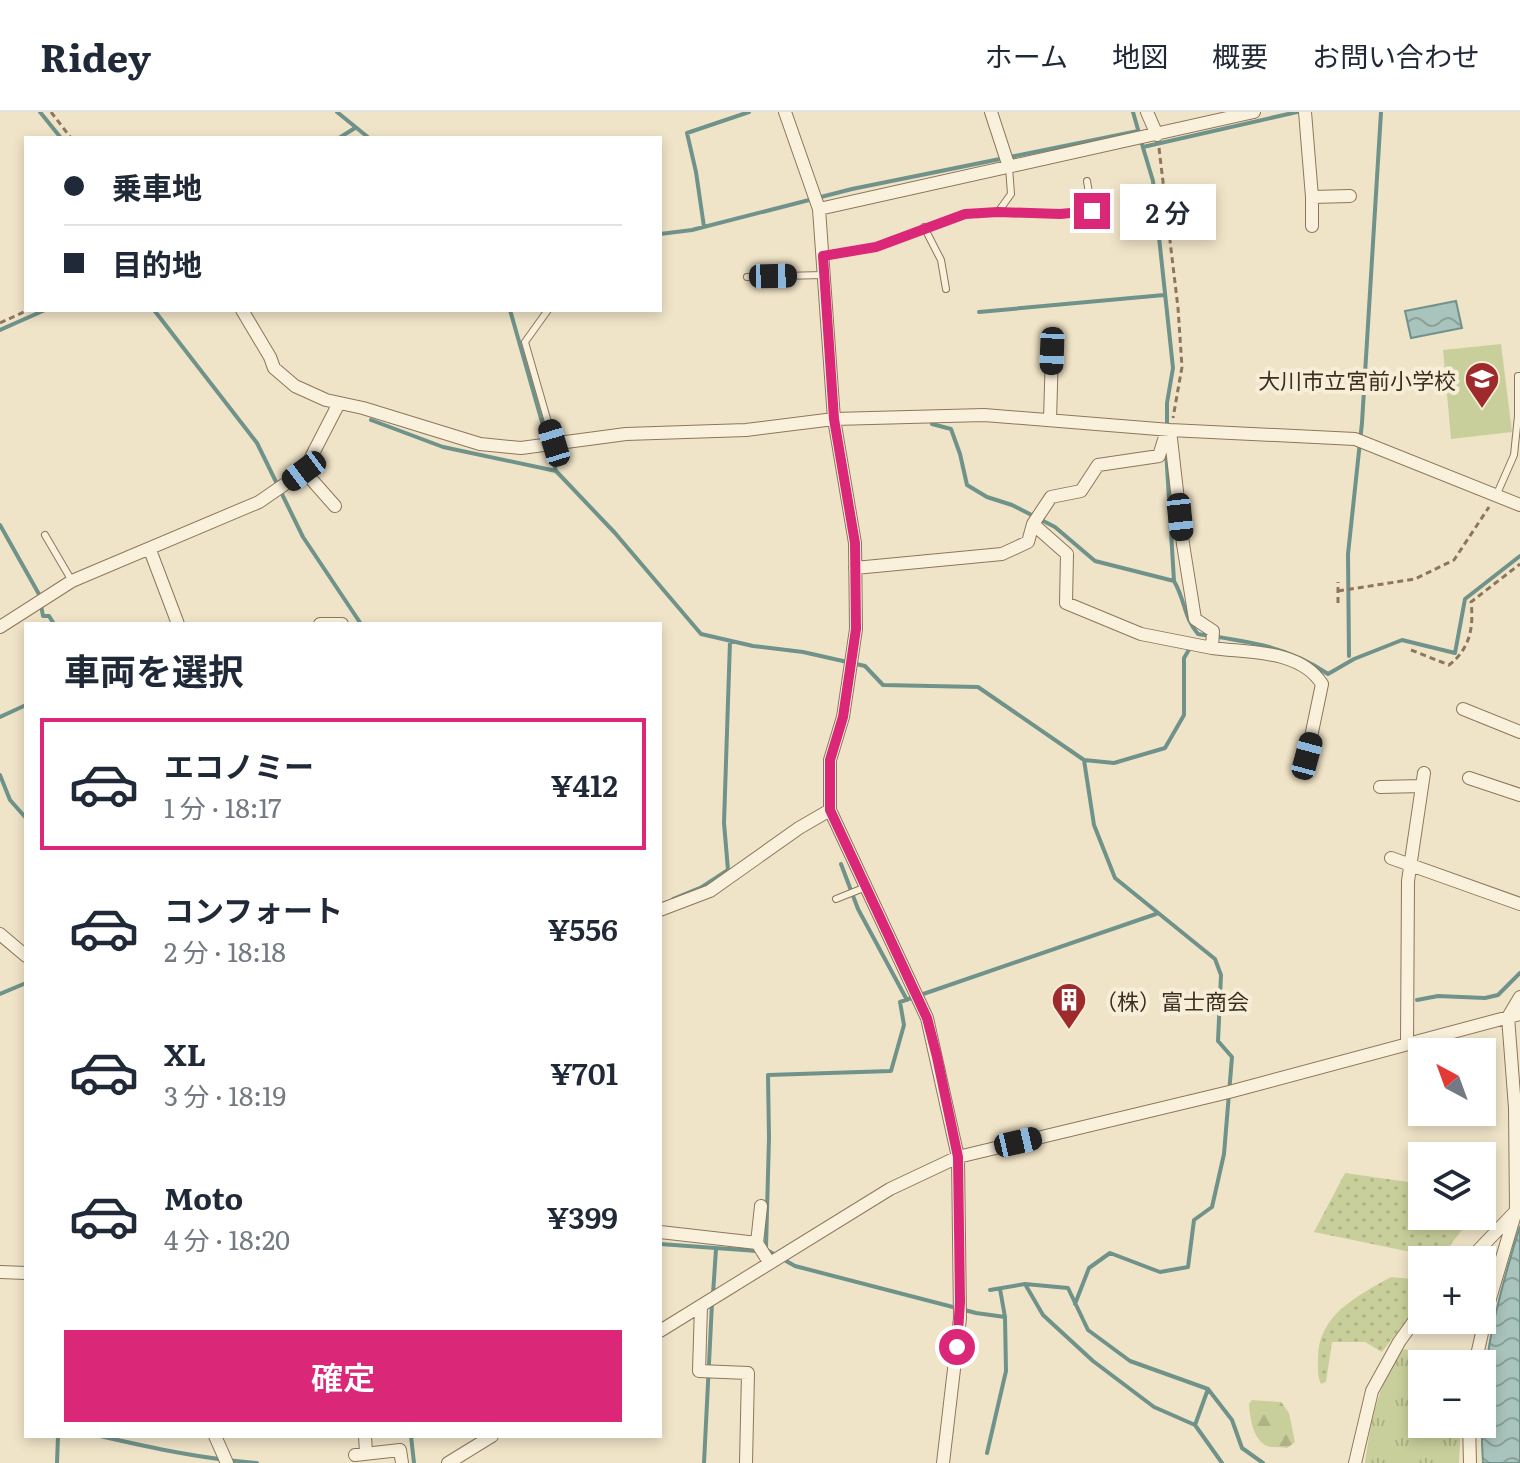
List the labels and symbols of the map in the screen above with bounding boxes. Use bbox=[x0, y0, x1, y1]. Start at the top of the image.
callout: 2 分 bbox=[1120, 183, 1216, 239]
route end bbox=[1074, 193, 1110, 229]
car bbox=[749, 264, 797, 288]
car bbox=[1039, 327, 1065, 375]
school or university icon: 大川市立宮前小学校 bbox=[1463, 360, 1501, 410]
place label: 大川市立宮前小学校 bbox=[1258, 363, 1456, 396]
car bbox=[536, 417, 572, 469]
car bbox=[278, 447, 330, 495]
car bbox=[1166, 492, 1194, 542]
car bbox=[1289, 730, 1325, 782]
building icon: （株）富士商会 bbox=[1050, 981, 1088, 1031]
place label: （株）富士商会 bbox=[1095, 984, 1249, 1017]
north arrow bbox=[1408, 1038, 1496, 1126]
car bbox=[992, 1125, 1044, 1159]
route start bbox=[939, 1329, 975, 1365]

